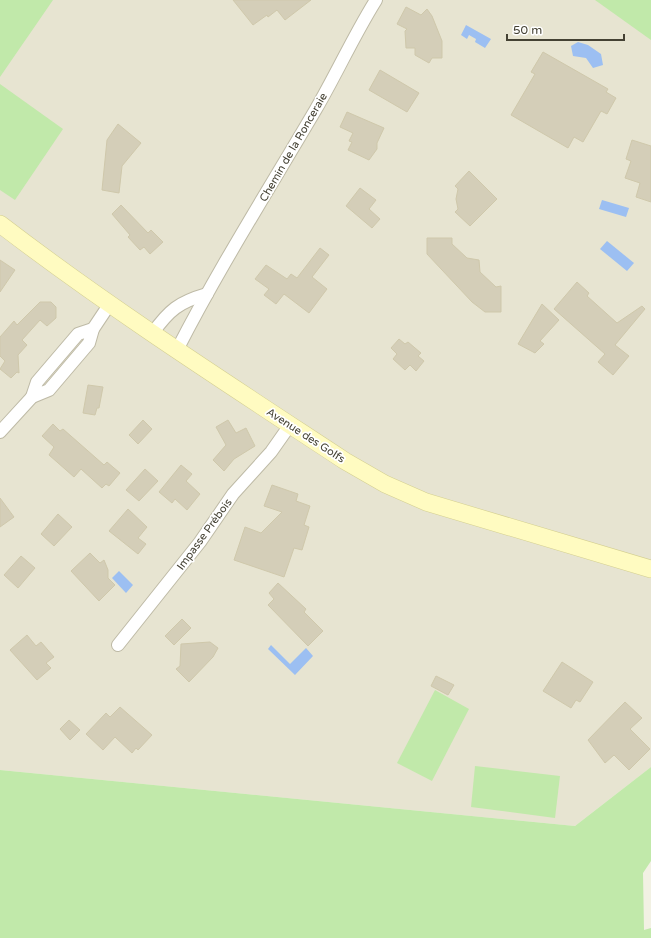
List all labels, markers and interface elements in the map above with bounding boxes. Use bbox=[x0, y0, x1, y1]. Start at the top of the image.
scale bar bbox=[507, 16, 624, 42]
text: 50 m bbox=[513, 23, 542, 37]
street label: Chemin de la Ronceraie bbox=[257, 91, 330, 204]
street label: Avenue des Golfs bbox=[264, 405, 347, 466]
street label: Impasse Prébois bbox=[174, 496, 235, 573]

